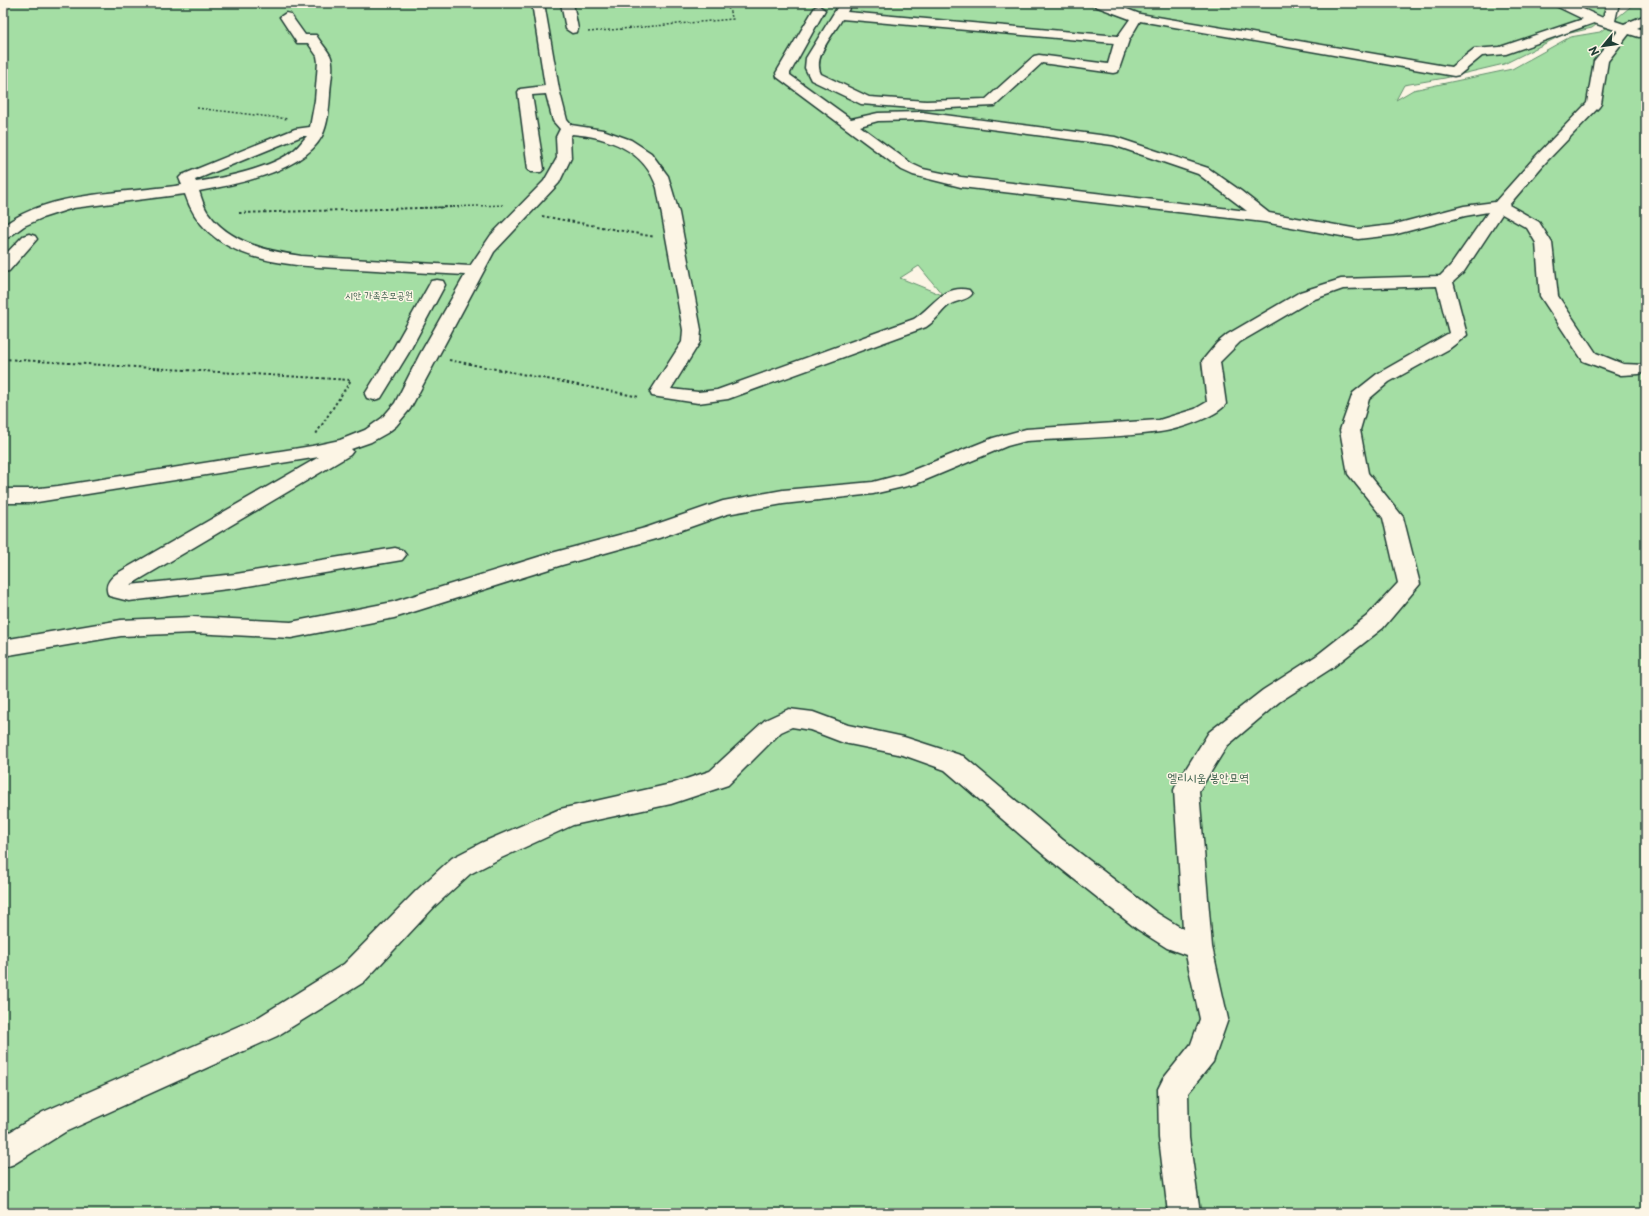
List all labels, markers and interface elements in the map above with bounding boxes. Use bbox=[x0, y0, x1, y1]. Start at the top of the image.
north arrow bbox=[1583, 26, 1623, 66]
text: N bbox=[1584, 43, 1603, 59]
park label: 시안 가족추모공원 bbox=[345, 287, 413, 302]
park label: 엘리시움 봉안묘역 bbox=[1167, 768, 1249, 786]

